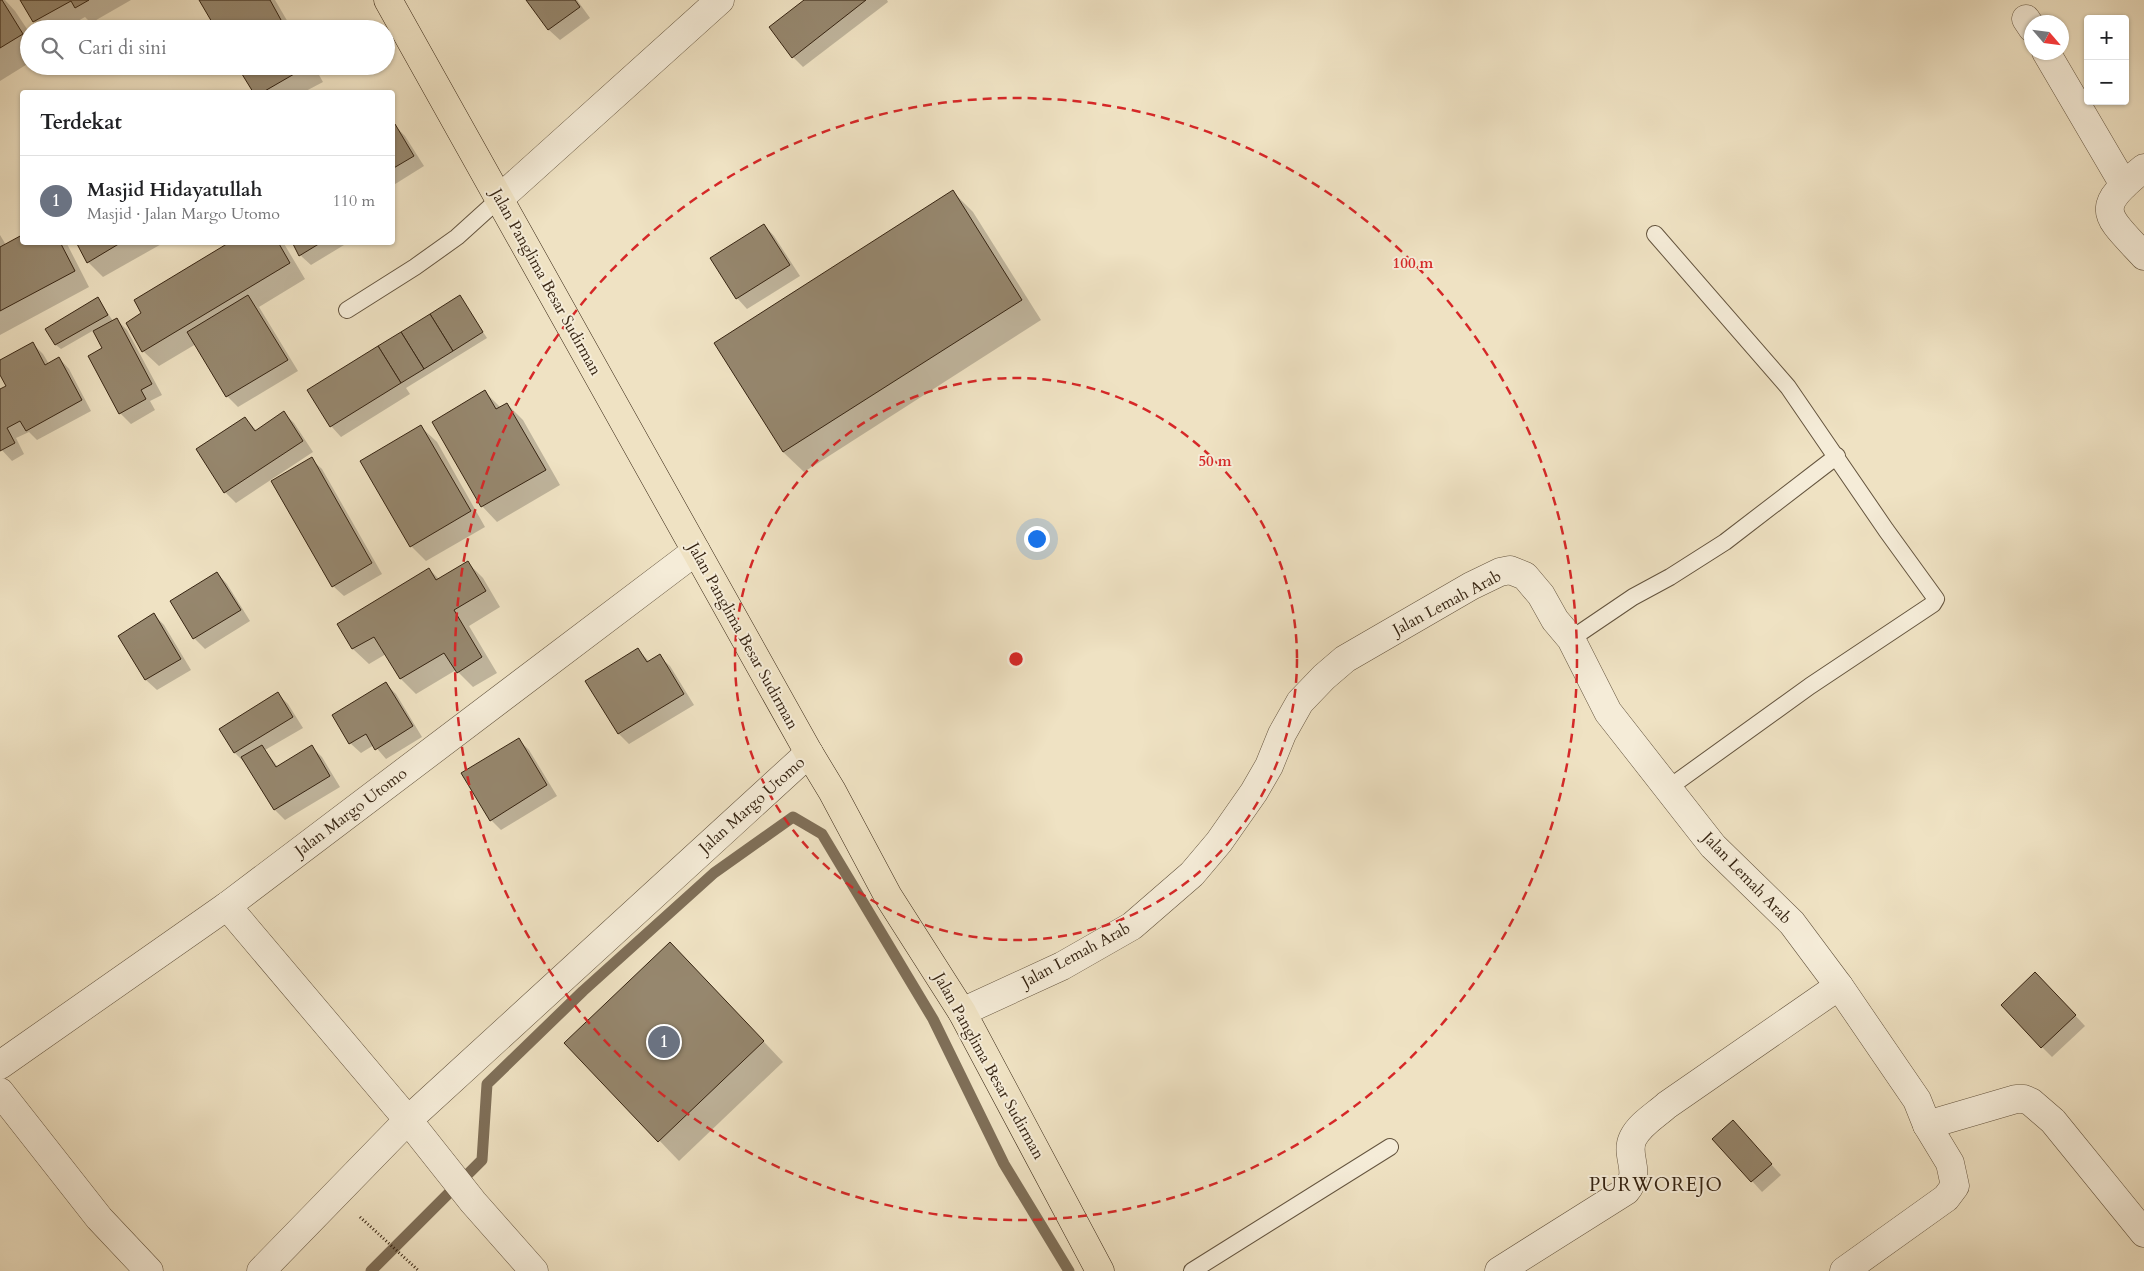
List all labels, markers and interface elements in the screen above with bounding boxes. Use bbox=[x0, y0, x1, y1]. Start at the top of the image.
north arrow bbox=[2024, 15, 2069, 60]
map controls bbox=[2084, 15, 2129, 105]
button: + bbox=[2084, 15, 2129, 60]
search box bbox=[20, 20, 395, 75]
icon: search bbox=[38, 34, 66, 62]
text: Cari di sini bbox=[78, 35, 167, 61]
button: − bbox=[2084, 60, 2129, 105]
text: Terdekat bbox=[40, 108, 122, 137]
text: Masjid Hidayatullah bbox=[87, 177, 262, 203]
street label: Jalan Panglima Besar Sudirman bbox=[484, 183, 607, 379]
text: 1 bbox=[52, 190, 60, 212]
text: 110 m bbox=[333, 190, 375, 212]
text: Masjid · Jalan Margo Utomo bbox=[87, 203, 280, 225]
text: 100 m bbox=[1393, 253, 1434, 273]
text: 50 m bbox=[1198, 451, 1232, 471]
your location bbox=[1024, 526, 1050, 552]
street label: Jalan Panglima Besar Sudirman bbox=[681, 537, 804, 733]
street label: Jalan Lemah Arab bbox=[1387, 565, 1505, 642]
centre of rings bbox=[1007, 650, 1025, 668]
street label: Jalan Margo Utomo bbox=[693, 751, 810, 860]
street label: Jalan Margo Utomo bbox=[289, 762, 412, 863]
street label: Jalan Lemah Arab bbox=[1696, 826, 1797, 929]
street label: Jalan Lemah Arab bbox=[1016, 917, 1134, 994]
street label: Jalan Panglima Besar Sudirman bbox=[927, 967, 1050, 1163]
pin: 1 bbox=[648, 1023, 680, 1061]
district label: PURWOREJO bbox=[1589, 1172, 1723, 1198]

